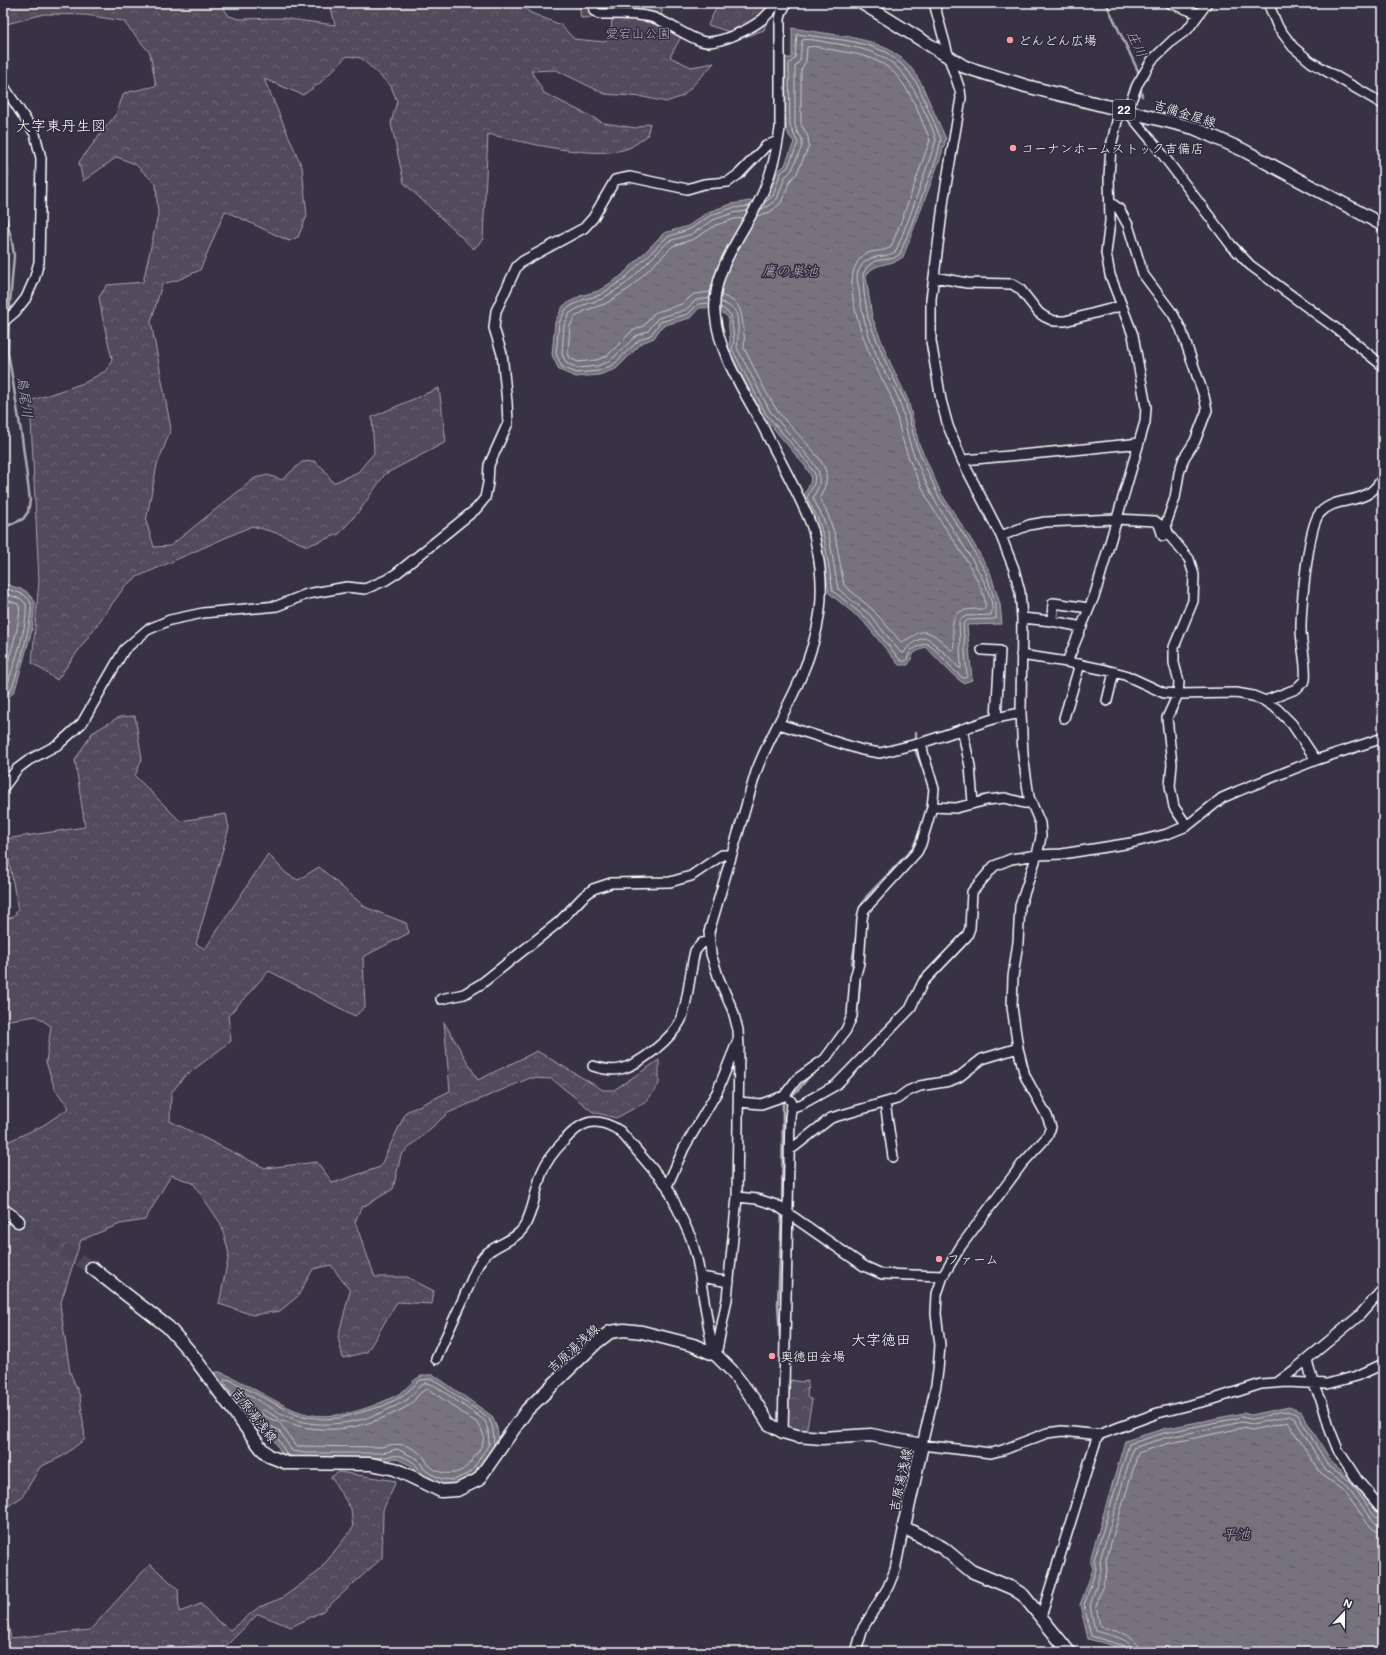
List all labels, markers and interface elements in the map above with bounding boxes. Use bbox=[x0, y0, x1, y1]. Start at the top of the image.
park label: 愛宕山公園 bbox=[605, 24, 671, 41]
water label: 庄川 bbox=[1123, 27, 1152, 60]
place label: どんどん広場 bbox=[1018, 31, 1097, 48]
marker: どんどん広場 bbox=[1005, 35, 1015, 45]
street label: 吉備金屋線 bbox=[1152, 95, 1220, 130]
road number: 22 bbox=[1113, 100, 1135, 120]
district label: 大字東丹生図 bbox=[16, 115, 106, 135]
place label: コーナンホームストック吉備店 bbox=[1021, 139, 1204, 156]
marker: コーナンホームストック吉備店 bbox=[1008, 143, 1018, 153]
water label: 鷹の巣池 bbox=[762, 261, 819, 280]
water label: 鳥尾川 bbox=[13, 375, 38, 419]
place label: ファーム bbox=[947, 1250, 998, 1267]
marker: ファーム bbox=[934, 1254, 944, 1264]
street label: 吉原湯浅線 bbox=[543, 1319, 603, 1376]
district label: 大字徳田 bbox=[851, 1329, 911, 1349]
place label: 奥徳田会場 bbox=[780, 1347, 845, 1364]
marker: 奥徳田会場 bbox=[767, 1351, 777, 1361]
street label: 吉原湯浅線 bbox=[229, 1384, 283, 1446]
street label: 吉原湯浅線 bbox=[884, 1445, 915, 1513]
water label: 平池 bbox=[1222, 1524, 1251, 1543]
north arrow bbox=[1324, 1593, 1364, 1633]
text: N bbox=[1341, 1595, 1355, 1612]

